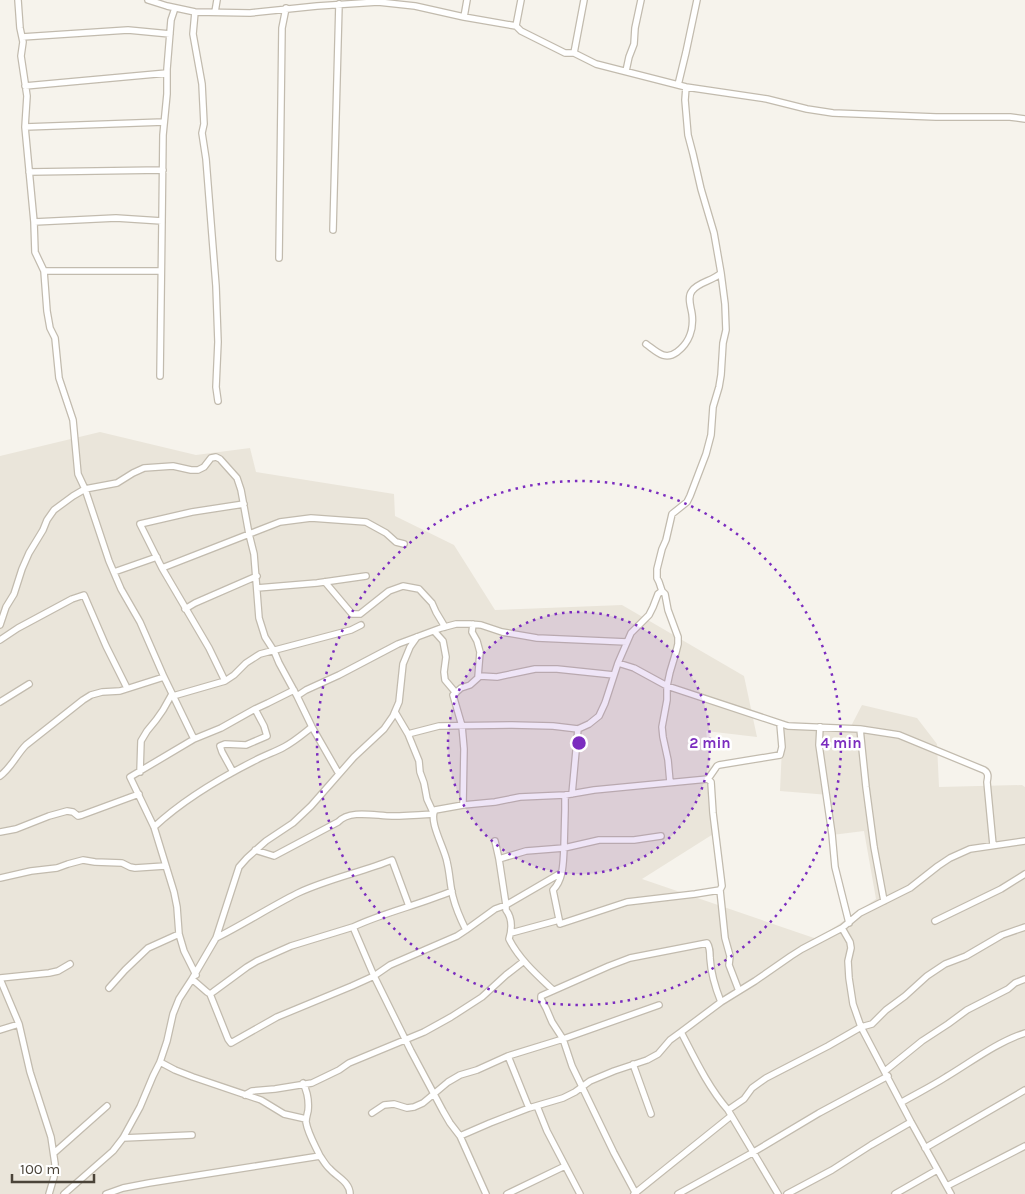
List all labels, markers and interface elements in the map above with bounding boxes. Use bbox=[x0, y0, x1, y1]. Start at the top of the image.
centre of rings bbox=[570, 734, 588, 752]
text: 2 min bbox=[689, 734, 731, 752]
text: 4 min bbox=[820, 734, 862, 752]
scale bar bbox=[12, 1152, 95, 1184]
text: 100 m bbox=[20, 1160, 60, 1178]

